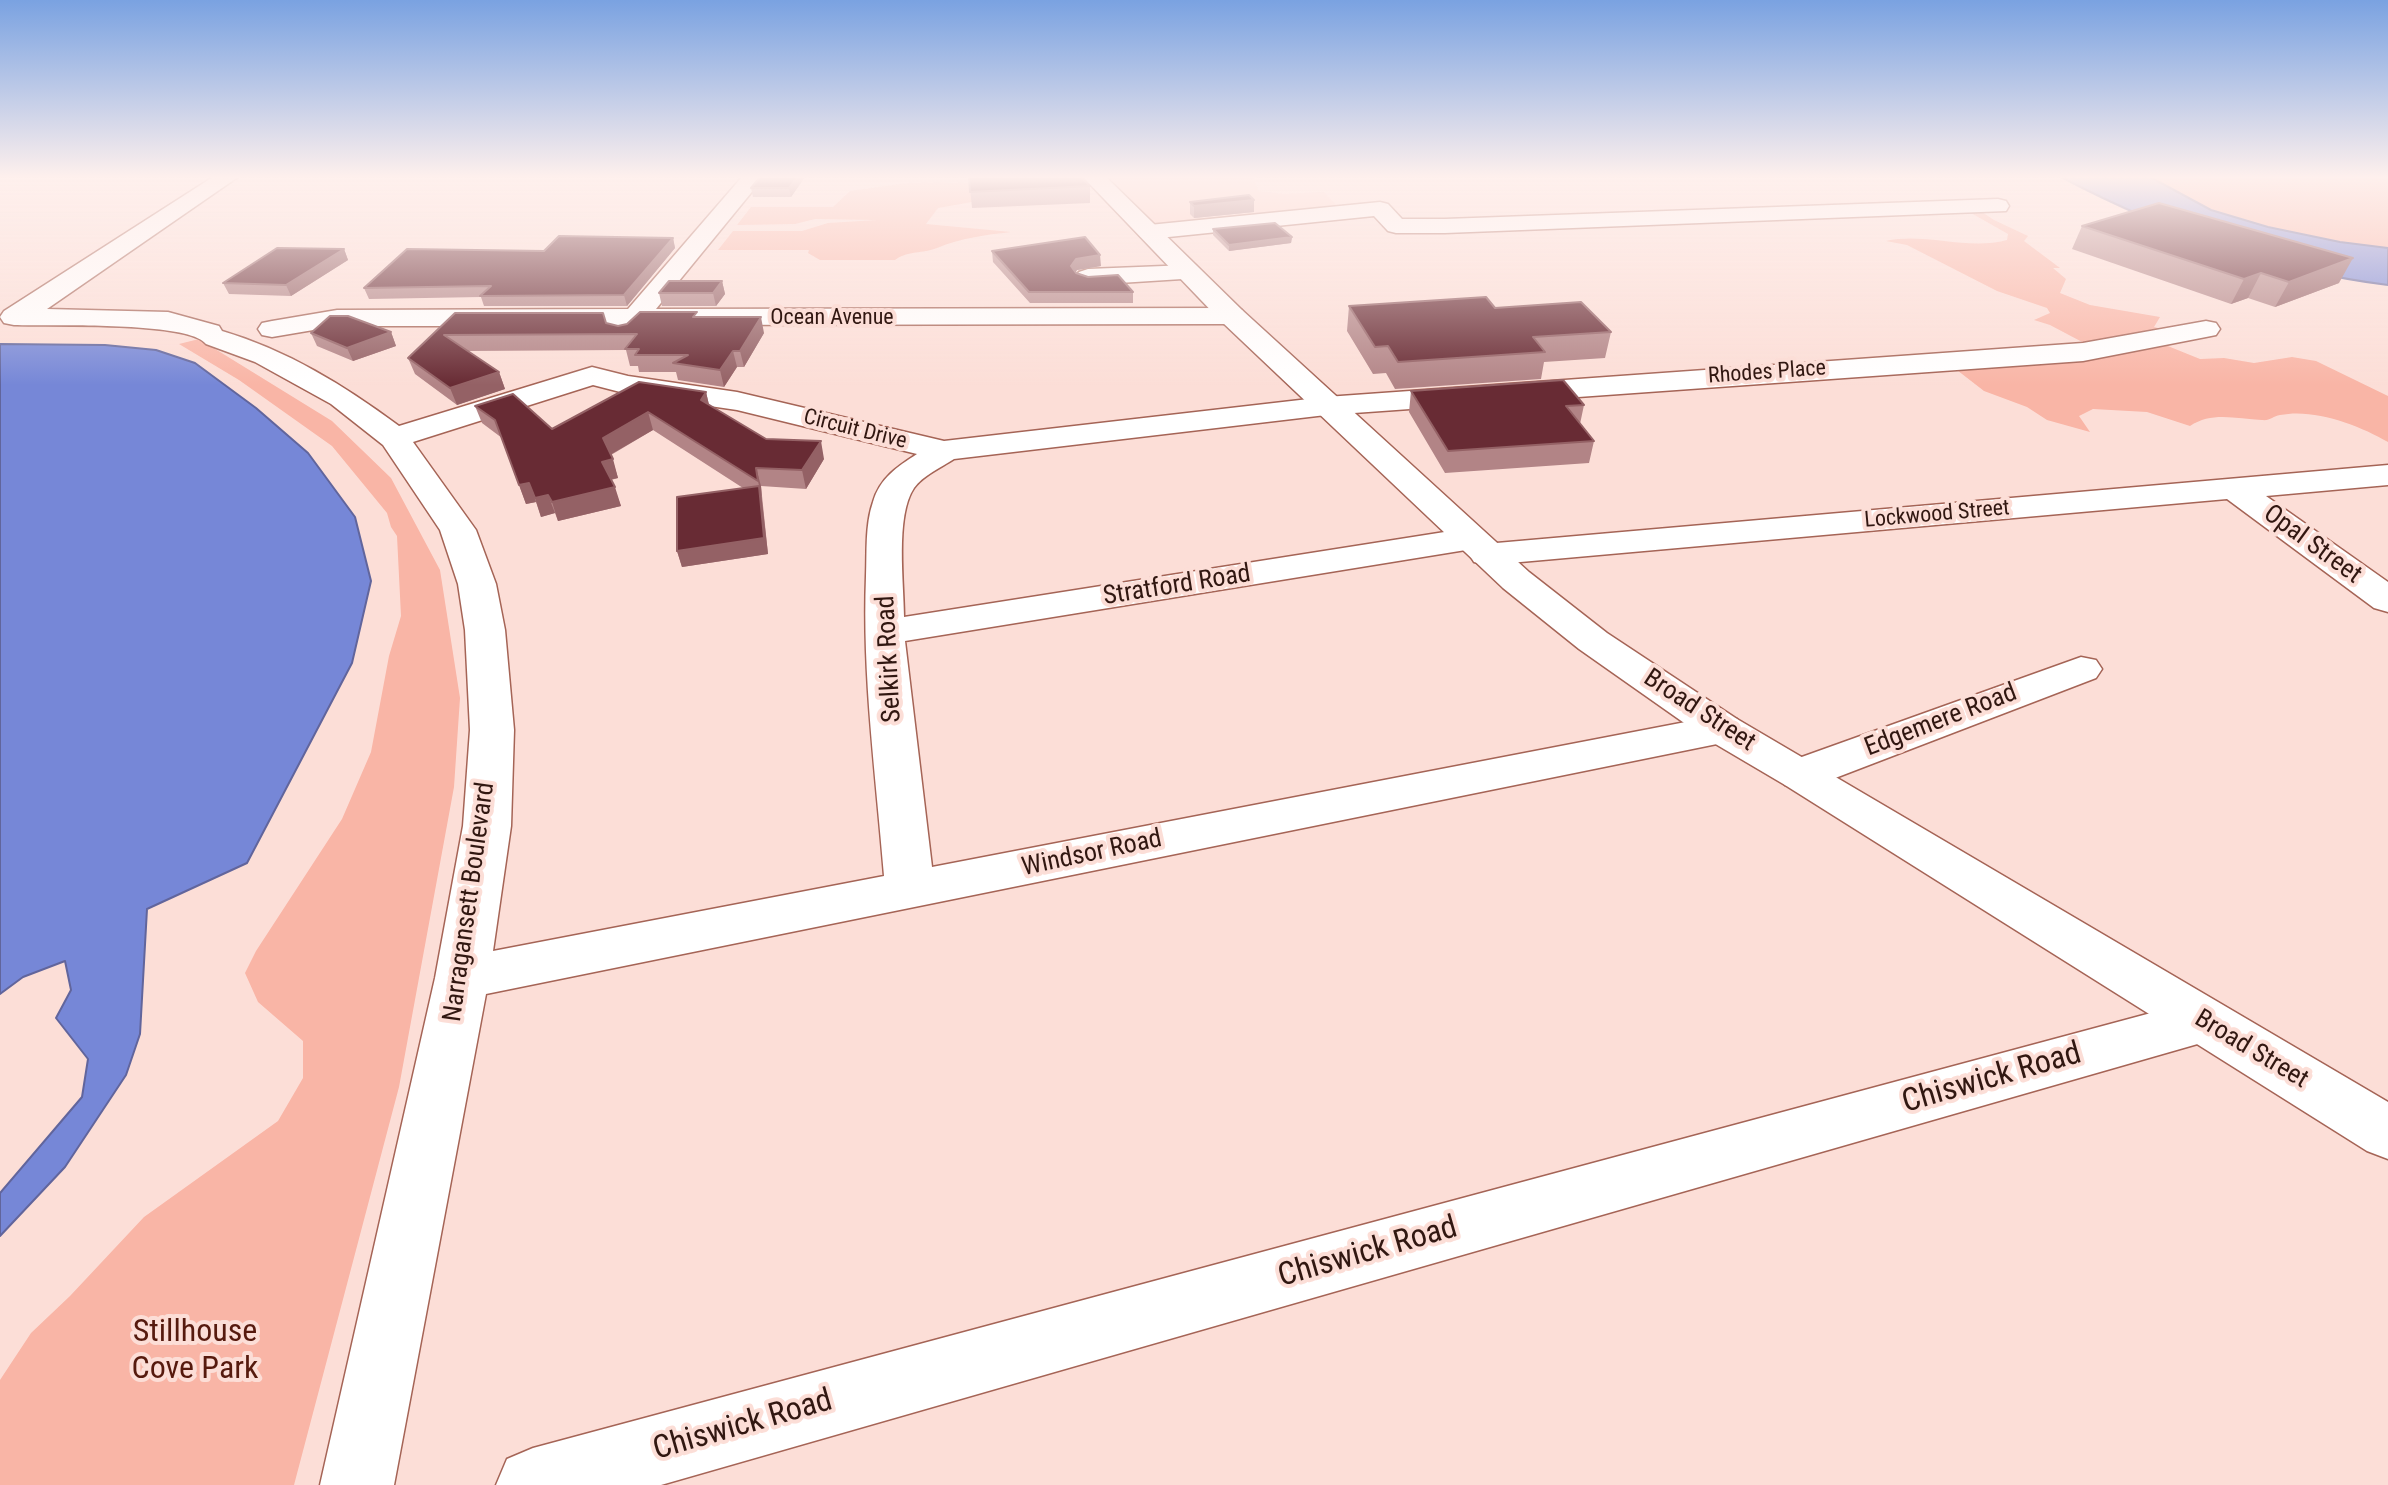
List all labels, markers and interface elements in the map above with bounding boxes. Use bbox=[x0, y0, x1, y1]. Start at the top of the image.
street label: Ocean Avenue bbox=[770, 305, 894, 331]
street label: Rhodes Place bbox=[1707, 356, 1827, 390]
street label: Circuit Drive bbox=[801, 404, 909, 456]
street label: Lockwood Street bbox=[1863, 496, 2011, 534]
street label: Opal Street bbox=[2257, 499, 2367, 591]
street label: Stratford Road bbox=[1101, 559, 1253, 613]
street label: Selkirk Road bbox=[871, 595, 909, 723]
street label: Broad Street bbox=[1637, 663, 1761, 759]
street label: Edgemere Road bbox=[1861, 678, 2021, 764]
street label: Narragansett Boulevard bbox=[438, 780, 502, 1024]
street label: Windsor Road bbox=[1019, 824, 1165, 884]
street label: Broad Street bbox=[2188, 1004, 2314, 1096]
street label: Chiswick Road bbox=[1898, 1035, 2086, 1123]
street label: Chiswick Road bbox=[1274, 1209, 1462, 1297]
park label: Stillhouse Cove Park bbox=[132, 1314, 258, 1389]
street label: Chiswick Road bbox=[649, 1382, 837, 1470]

